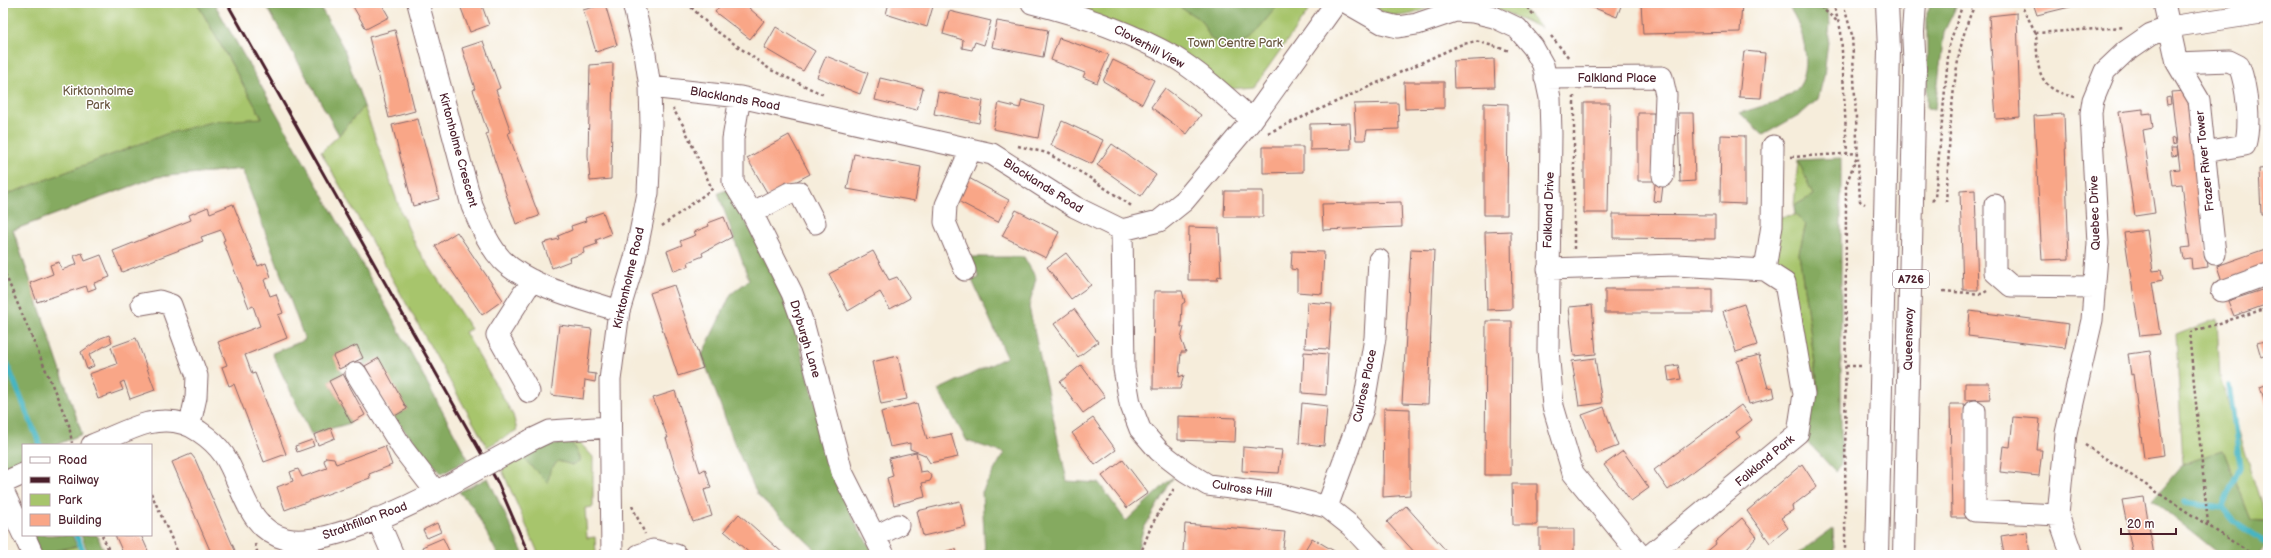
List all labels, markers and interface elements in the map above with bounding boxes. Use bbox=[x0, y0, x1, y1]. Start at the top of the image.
street label: Cloverhill View bbox=[1111, 22, 1187, 72]
park label: Town Centre Park bbox=[1187, 36, 1283, 51]
street label: Falkland Place bbox=[1578, 71, 1656, 86]
park label: Kirktonholme Park bbox=[62, 84, 134, 113]
street label: Blacklands Road bbox=[689, 84, 781, 114]
street label: Kirtonholme Crescent bbox=[435, 91, 481, 209]
street label: Frazer River Tower bbox=[2192, 109, 2218, 212]
street label: Blacklands Road bbox=[1000, 156, 1086, 217]
street label: Falkland Drive bbox=[1540, 171, 1558, 249]
street label: Quebec Drive bbox=[2086, 175, 2104, 251]
street label: Kirktonholme Road bbox=[610, 226, 648, 330]
road number: A726 bbox=[1893, 270, 1929, 288]
street label: Dryburgh Lane bbox=[786, 298, 824, 380]
street label: Queensway bbox=[1901, 307, 1917, 371]
street label: Culross Place bbox=[1350, 348, 1380, 424]
street label: Falkland Park bbox=[1732, 432, 1798, 490]
legend bbox=[22, 444, 152, 536]
text: Road bbox=[58, 453, 87, 468]
text: Railway bbox=[58, 473, 100, 488]
street label: Culross Hill bbox=[1211, 477, 1273, 501]
text: Park bbox=[58, 493, 82, 508]
street label: Strathfillan Road bbox=[321, 499, 410, 543]
scale bar bbox=[2121, 510, 2176, 536]
text: Building bbox=[58, 513, 102, 528]
text: 20 m bbox=[2127, 517, 2154, 532]

